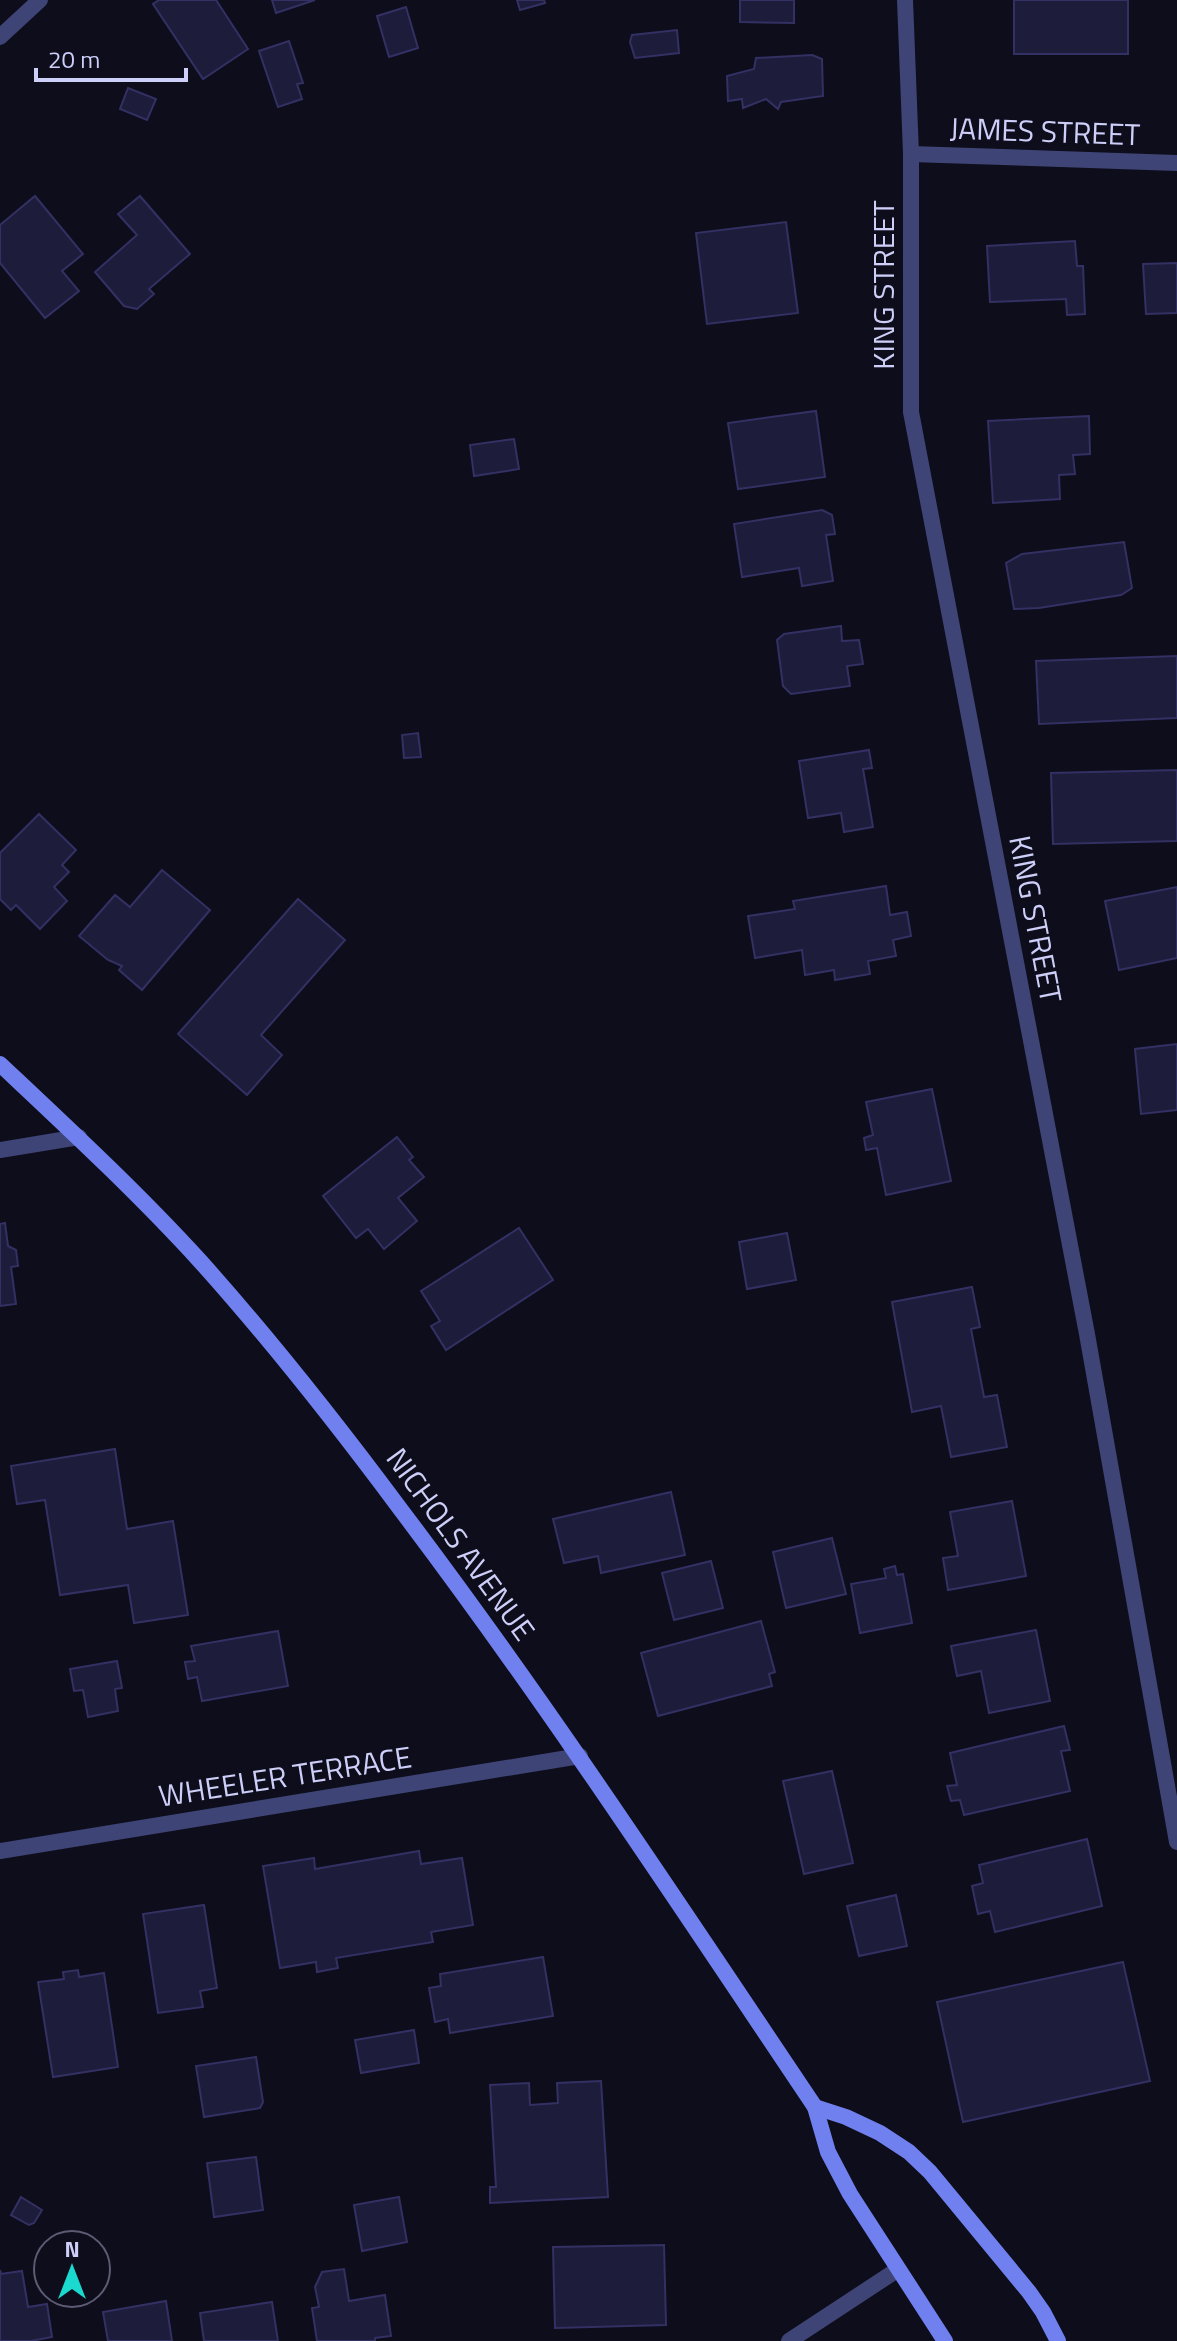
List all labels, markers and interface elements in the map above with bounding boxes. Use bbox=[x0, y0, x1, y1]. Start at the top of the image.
scale bar bbox=[36, 32, 186, 82]
text: 20 m bbox=[48, 41, 100, 77]
street label: JAMES STREET bbox=[949, 105, 1141, 157]
street label: KING STREET bbox=[860, 200, 906, 370]
street label: KING STREET bbox=[997, 832, 1075, 1007]
street label: NICHOLS AVENUE bbox=[375, 1438, 547, 1650]
street label: WHEELER TERRACE bbox=[155, 1733, 415, 1819]
north arrow bbox=[32, 2229, 112, 2309]
text: N bbox=[64, 2232, 80, 2266]

